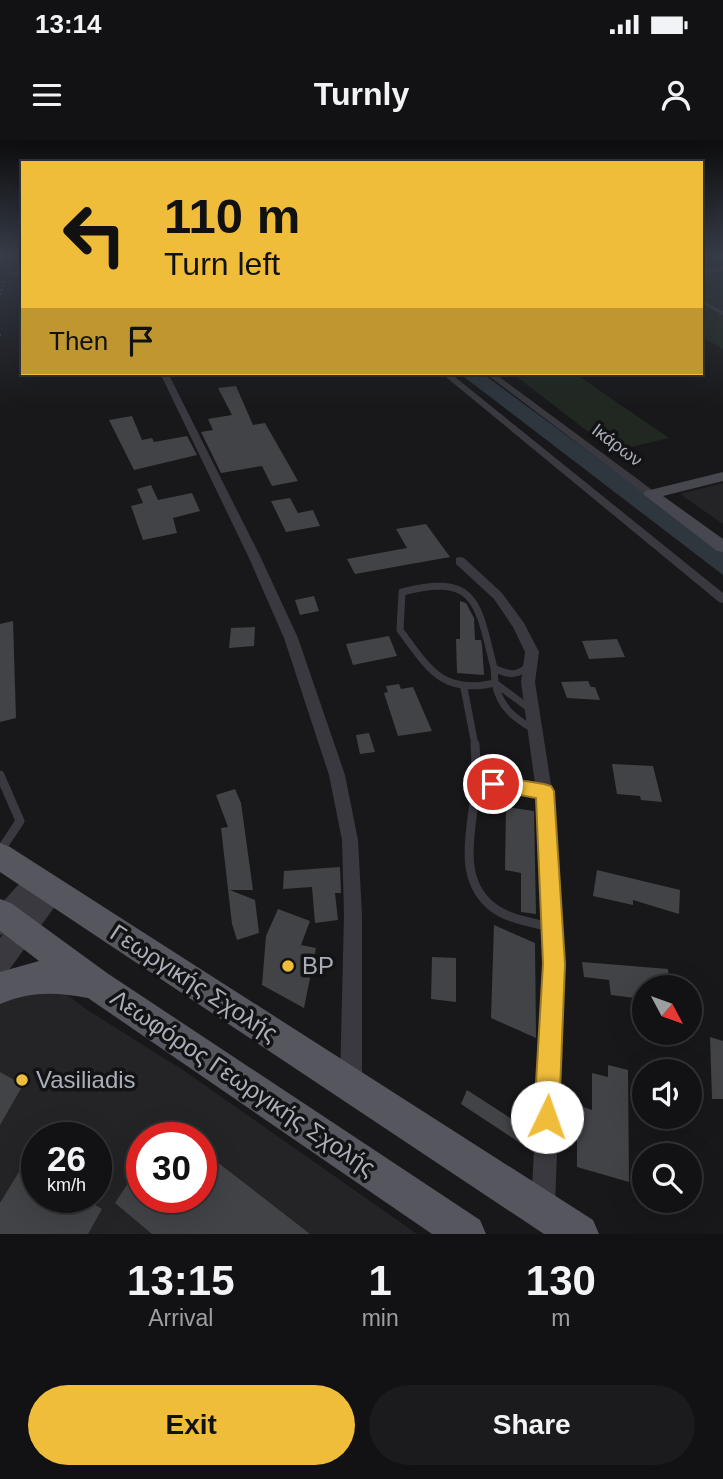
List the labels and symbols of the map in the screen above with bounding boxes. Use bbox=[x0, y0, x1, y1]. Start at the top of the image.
street label: Ικάρων bbox=[588, 420, 646, 470]
pin bbox=[463, 754, 523, 814]
street label: Γεωργικής Σχολής bbox=[106, 918, 283, 1047]
place label: BP bbox=[302, 952, 334, 979]
marker: BP bbox=[280, 958, 296, 974]
north arrow bbox=[632, 975, 702, 1045]
street label: Λεωφόρος Γεωργικής Σχολής bbox=[106, 984, 381, 1181]
place label: Vasiliadis bbox=[36, 1066, 136, 1093]
marker: Vasiliadis bbox=[14, 1072, 30, 1088]
position arrow bbox=[510, 1080, 584, 1154]
speed limit sign: 30 bbox=[126, 1122, 217, 1213]

